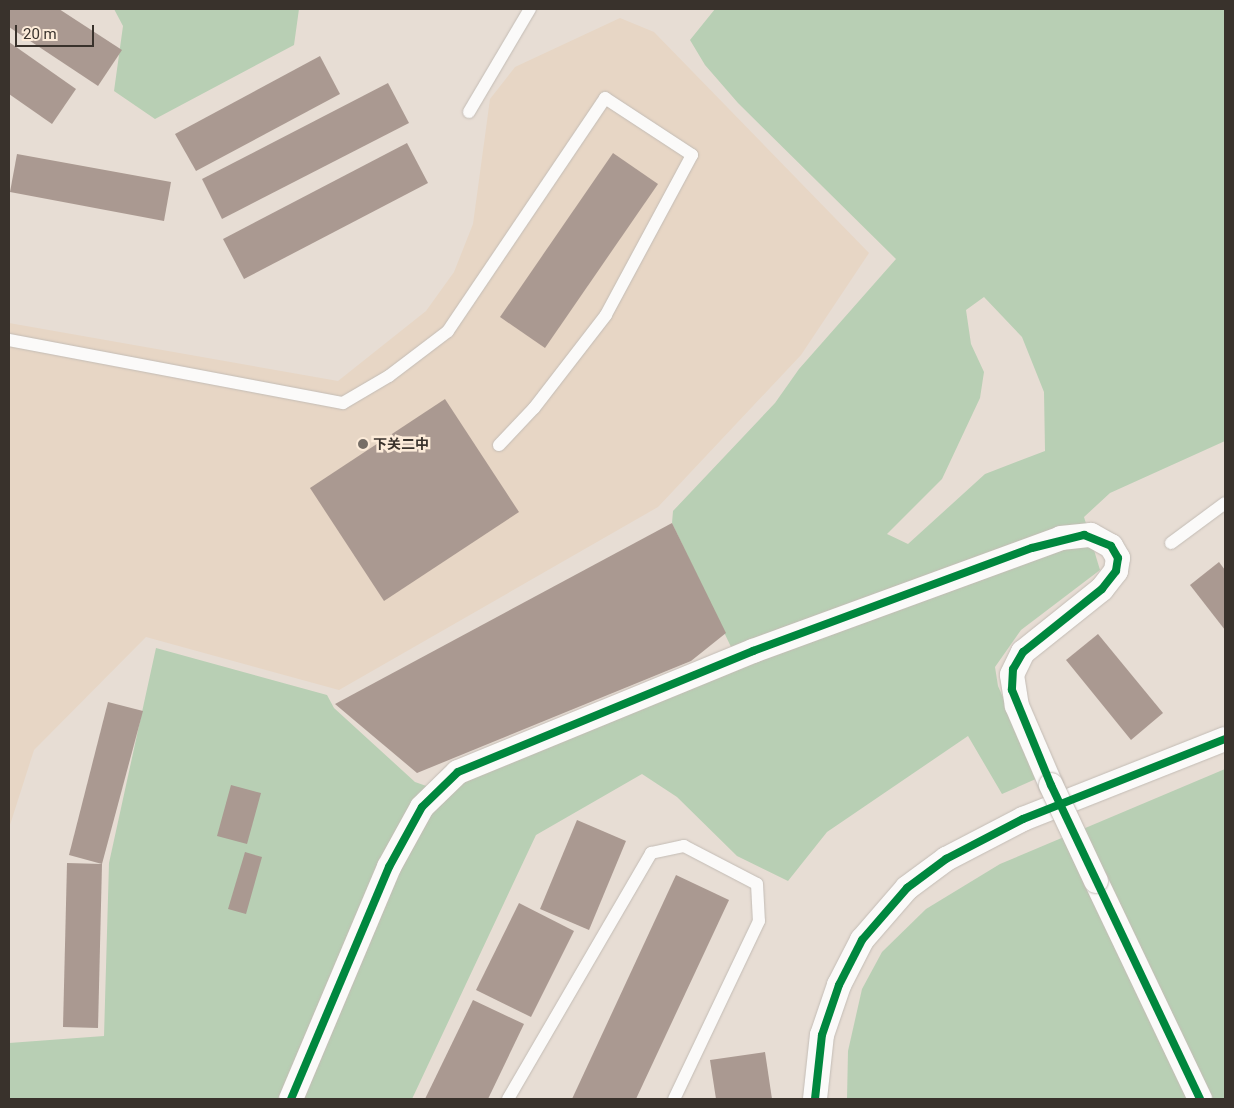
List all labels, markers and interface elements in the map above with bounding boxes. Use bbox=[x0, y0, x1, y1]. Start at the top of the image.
scale bar bbox=[18, 15, 96, 47]
text: 20 m bbox=[23, 25, 57, 43]
place label: 下关二中 bbox=[373, 436, 429, 452]
marker: 下关二中 bbox=[357, 438, 369, 450]

